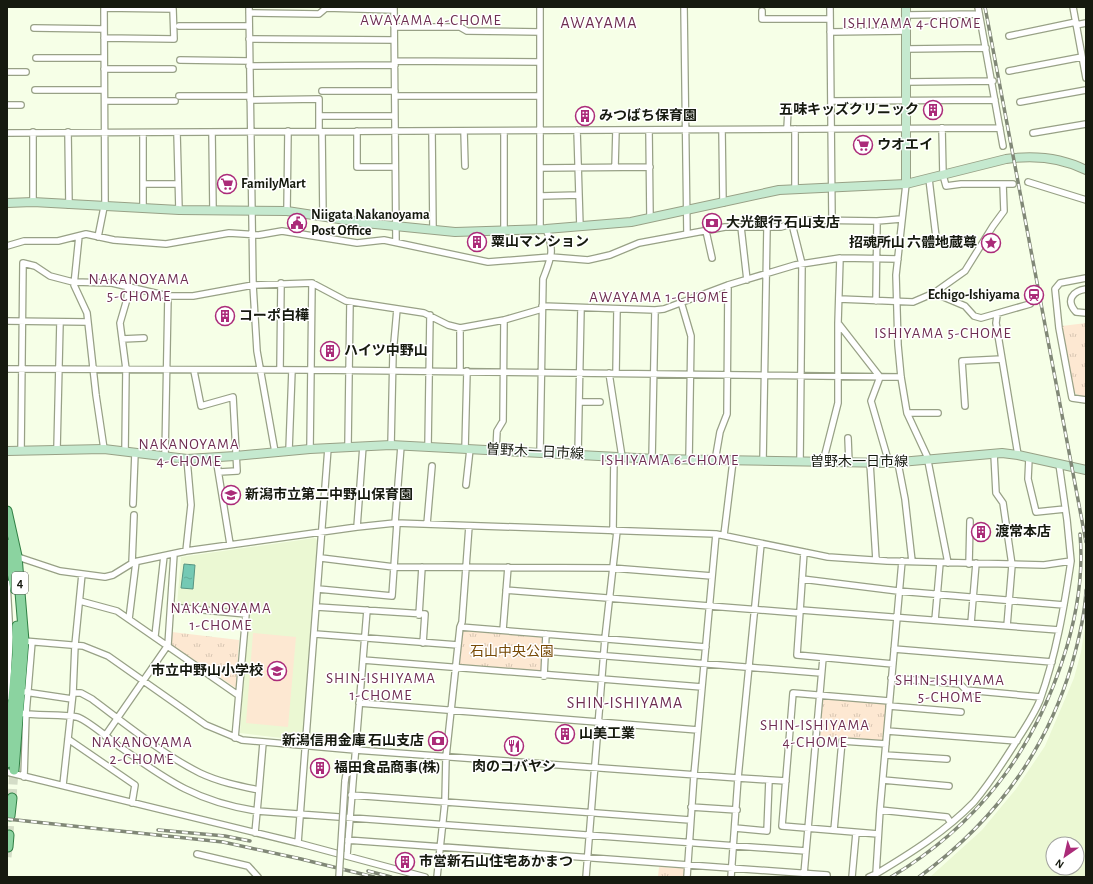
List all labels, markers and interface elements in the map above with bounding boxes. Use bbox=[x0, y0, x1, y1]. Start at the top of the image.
district label: AWAYAMA 4-CHOME bbox=[360, 13, 502, 28]
district label: AWAYAMA bbox=[560, 15, 638, 31]
district label: ISHIYAMA 4-CHOME bbox=[843, 16, 981, 31]
building icon: 五味キッズクリニック bbox=[922, 99, 944, 121]
place label: 五味キッズクリニック bbox=[779, 101, 919, 117]
building icon: みつばち保育園 bbox=[574, 105, 596, 127]
place label: みつばち保育園 bbox=[599, 108, 697, 123]
supermarket icon: ウオエイ bbox=[852, 134, 874, 156]
place label: ウオエイ bbox=[877, 137, 933, 152]
supermarket icon: FamilyMart bbox=[216, 173, 238, 195]
place label: FamilyMart bbox=[241, 177, 306, 191]
place label: Niigata Nakanoyama Post Office bbox=[311, 208, 430, 238]
public building icon: Niigata Nakanoyama Post Office bbox=[286, 212, 308, 234]
bank icon: 大光銀行 石山支店 bbox=[701, 212, 723, 234]
place label: 大光銀行 石山支店 bbox=[726, 215, 840, 230]
building icon: 粟山マンション bbox=[466, 231, 488, 253]
place icon: 招魂所山 六體地蔵尊 bbox=[980, 232, 1002, 254]
place label: 粟山マンション bbox=[491, 234, 589, 249]
place label: 招魂所山 六體地蔵尊 bbox=[849, 235, 977, 250]
district label: NAKANOYAMA 5-CHOME bbox=[88, 272, 190, 304]
station icon: Echigo-Ishiyama bbox=[1023, 284, 1045, 306]
place label: Echigo-Ishiyama bbox=[928, 288, 1020, 302]
district label: AWAYAMA 1-CHOME bbox=[589, 290, 729, 305]
building icon: コーポ白樺 bbox=[214, 305, 236, 327]
place label: コーポ白樺 bbox=[239, 308, 309, 323]
district label: ISHIYAMA 5-CHOME bbox=[874, 326, 1012, 341]
building icon: ハイツ中野山 bbox=[319, 340, 341, 362]
place label: ハイツ中野山 bbox=[344, 343, 428, 358]
district label: NAKANOYAMA 4-CHOME bbox=[138, 437, 240, 469]
street label: 曽野木一日市線 bbox=[486, 441, 584, 462]
district label: ISHIYAMA 6-CHOME bbox=[601, 453, 739, 468]
street label: 曽野木一日市線 bbox=[810, 454, 908, 469]
school or university icon: 新潟市立第二中野山保育園 bbox=[220, 484, 242, 506]
place label: 新潟市立第二中野山保育園 bbox=[245, 486, 413, 502]
building icon: 渡常本店 bbox=[970, 521, 992, 543]
place label: 渡常本店 bbox=[995, 524, 1051, 539]
road number: 4 bbox=[12, 572, 28, 594]
district label: NAKANOYAMA 1-CHOME bbox=[170, 601, 272, 633]
park label: 石山中央公園 bbox=[470, 644, 554, 659]
school or university icon: 市立中野山小学校 bbox=[266, 660, 288, 682]
place label: 市立中野山小学校 bbox=[151, 663, 263, 678]
district label: SHIN-ISHIYAMA 1-CHOME bbox=[326, 671, 436, 703]
district label: SHIN-ISHIYAMA 5-CHOME bbox=[895, 673, 1005, 705]
district label: SHIN-ISHIYAMA bbox=[567, 695, 683, 711]
district label: SHIN-ISHIYAMA 4-CHOME bbox=[760, 718, 870, 750]
building icon: 山美工業 bbox=[554, 723, 576, 745]
place label: 山美工業 bbox=[579, 726, 635, 741]
bank icon: 新潟信用金庫 石山支店 bbox=[427, 730, 449, 752]
place label: 新潟信用金庫 石山支店 bbox=[282, 733, 424, 748]
district label: NAKANOYAMA 2-CHOME bbox=[91, 735, 193, 767]
restaurant icon: 肉のコバヤシ bbox=[503, 735, 525, 757]
building icon: 福田食品商事(株) bbox=[309, 757, 331, 779]
place label: 肉のコバヤシ bbox=[472, 759, 556, 774]
place label: 福田食品商事(株) bbox=[334, 760, 440, 775]
north arrow bbox=[1045, 836, 1085, 876]
building icon: 市営新石山住宅あかまつ bbox=[394, 851, 416, 873]
place label: 市営新石山住宅あかまつ bbox=[419, 853, 573, 869]
text: N bbox=[1053, 857, 1066, 871]

